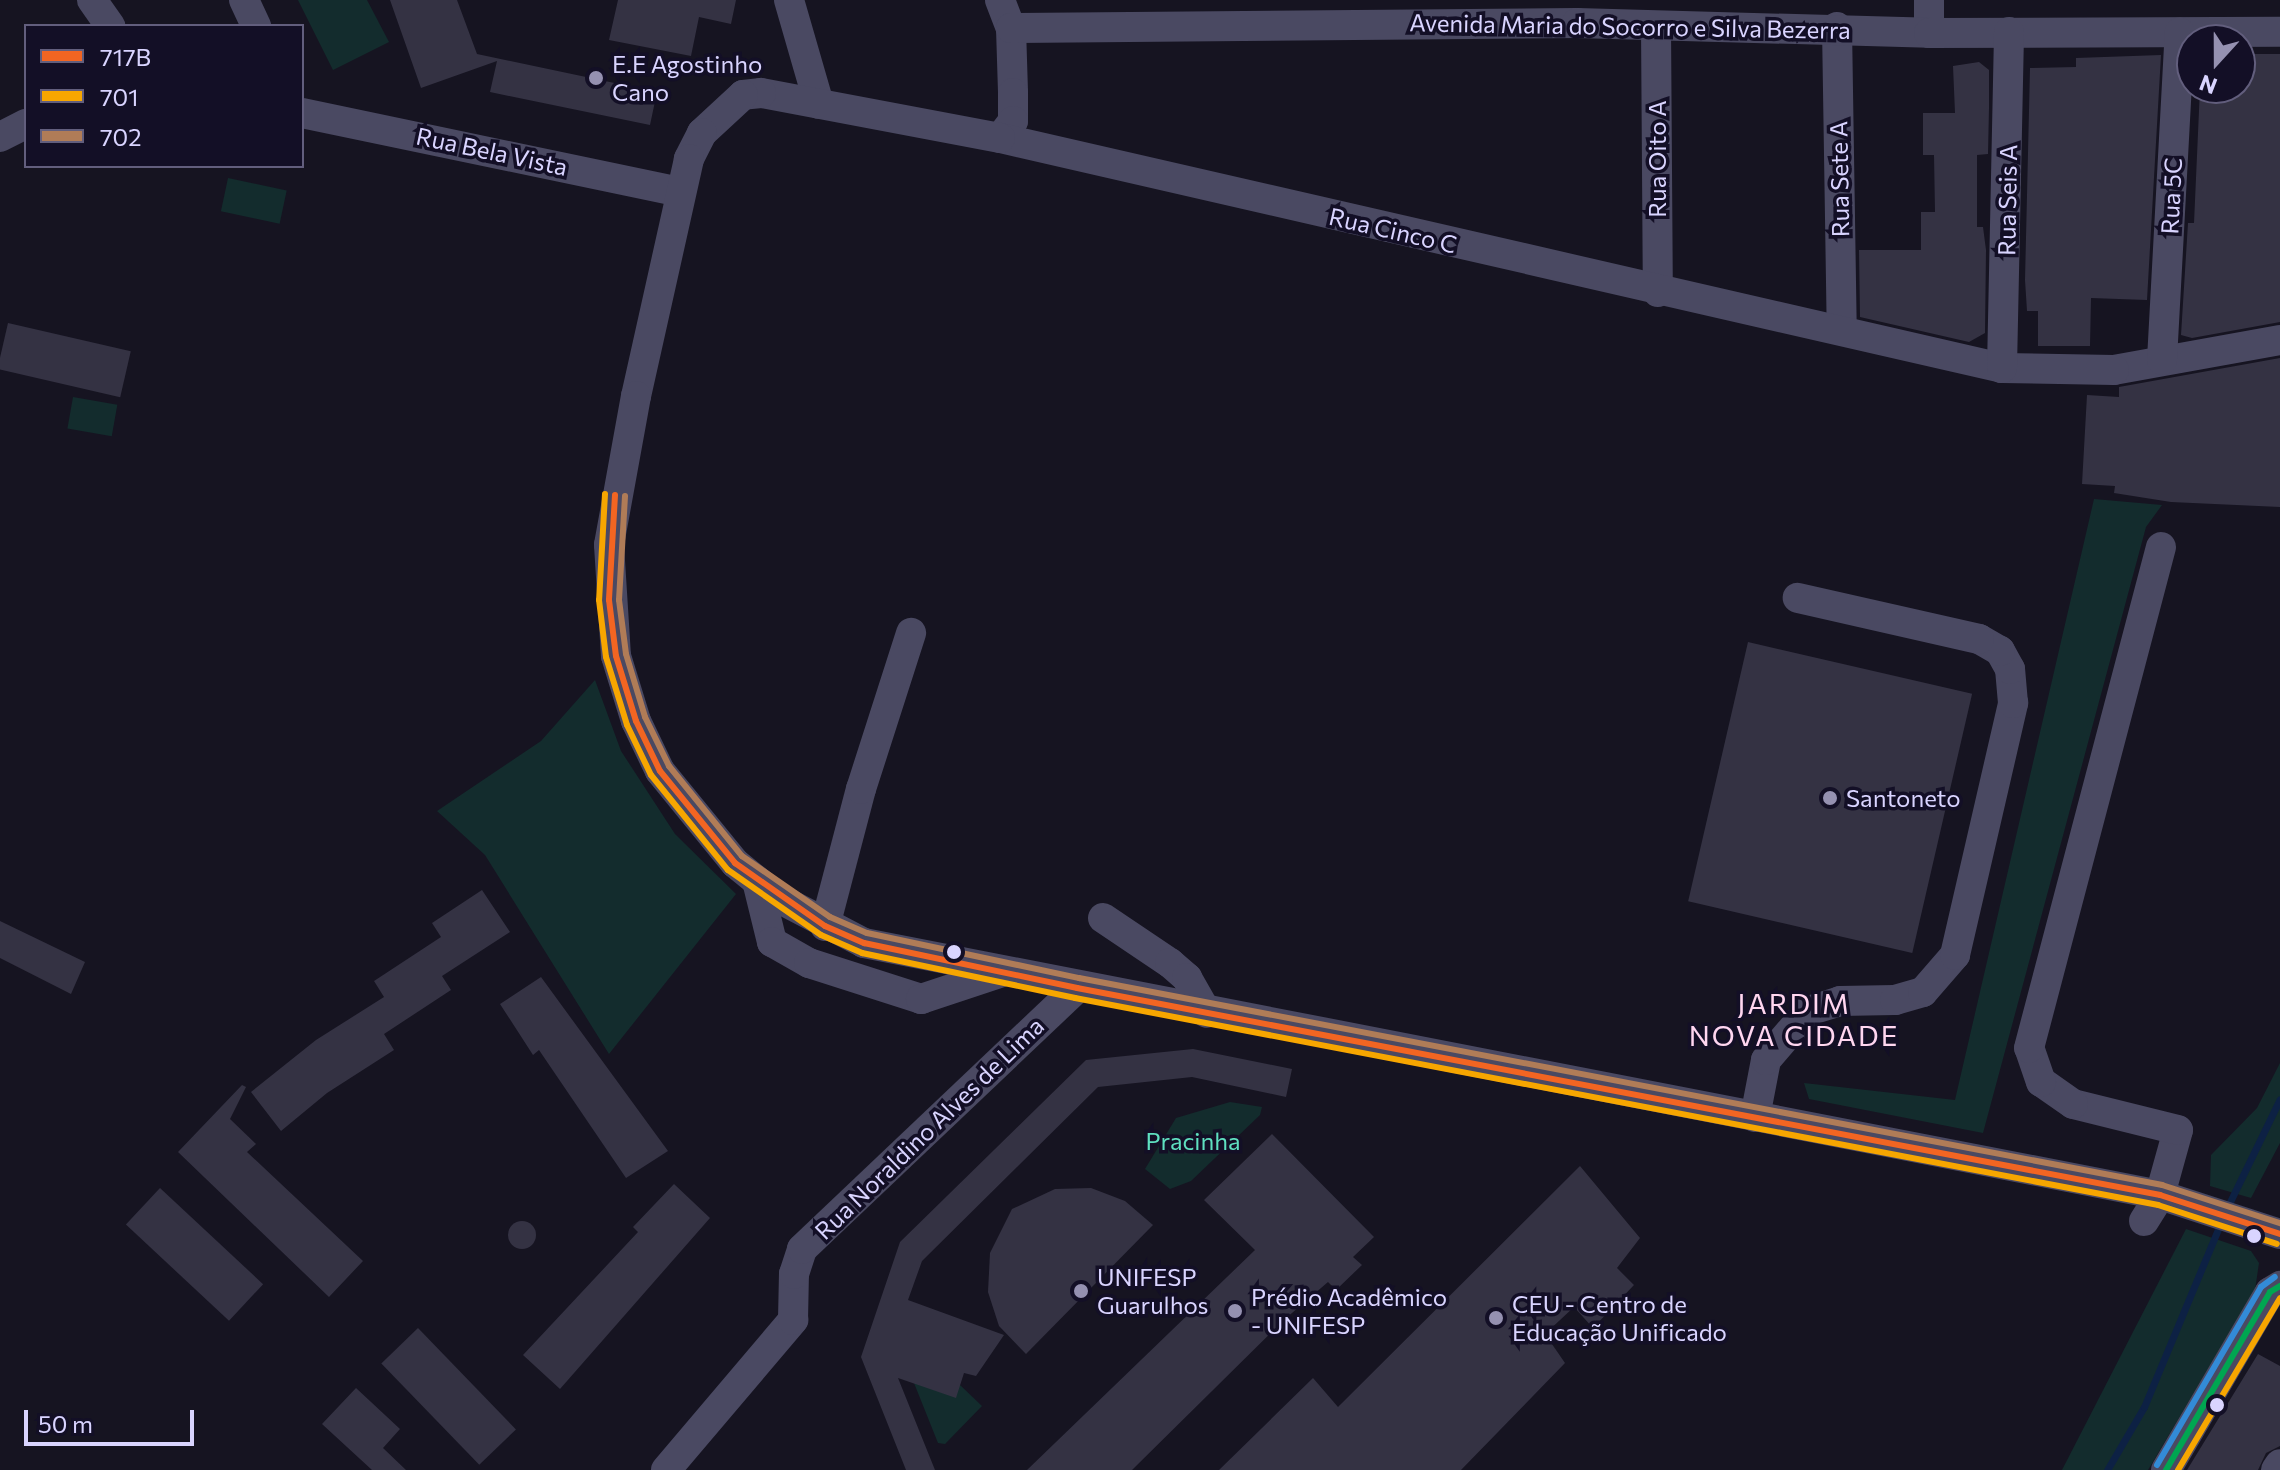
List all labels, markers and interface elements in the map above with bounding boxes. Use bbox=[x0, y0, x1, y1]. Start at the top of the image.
street label: Avenida Maria do Socorro e Silva Bezerra bbox=[1409, 8, 1851, 44]
legend bbox=[24, 24, 304, 168]
north arrow bbox=[2176, 24, 2256, 104]
text: 717B bbox=[100, 42, 151, 71]
place label: E.E Agostinho Cano bbox=[612, 50, 762, 106]
marker: E.E Agostinho Cano bbox=[587, 69, 605, 87]
text: N bbox=[2195, 69, 2220, 101]
text: 701 bbox=[100, 82, 139, 111]
street label: Rua Oito A bbox=[1643, 100, 1671, 218]
street label: Rua Sete A bbox=[1824, 120, 1854, 238]
street label: Rua Bela Vista bbox=[414, 121, 570, 181]
text: 702 bbox=[100, 122, 142, 151]
street label: Rua Seis A bbox=[1992, 144, 2022, 256]
street label: Rua 5C bbox=[2155, 157, 2187, 235]
street label: Rua Cinco C bbox=[1326, 201, 1460, 259]
place label: Santoneto bbox=[1846, 784, 1961, 812]
marker: Santoneto bbox=[1821, 789, 1839, 807]
unlabelled marker bbox=[946, 944, 962, 960]
district label: JARDIM NOVA CIDADE bbox=[1689, 986, 1899, 1052]
street label: Rua Noraldino Alves de Lima bbox=[809, 1011, 1049, 1245]
park label: Pracinha bbox=[1145, 1127, 1241, 1155]
unlabelled marker bbox=[2246, 1228, 2262, 1244]
place label: UNIFESP Guarulhos bbox=[1097, 1263, 1208, 1319]
marker: UNIFESP Guarulhos bbox=[1072, 1282, 1090, 1300]
place label: Prédio Acadêmico - UNIFESP bbox=[1251, 1283, 1447, 1339]
place label: CEU - Centro de Educação Unificado bbox=[1512, 1290, 1727, 1346]
marker: Prédio Acadêmico - UNIFESP bbox=[1226, 1302, 1244, 1320]
marker: CEU - Centro de Educação Unificado bbox=[1487, 1309, 1505, 1327]
scale bar bbox=[28, 1394, 198, 1444]
unlabelled marker bbox=[2209, 1397, 2225, 1413]
text: 50 m bbox=[38, 1409, 93, 1438]

